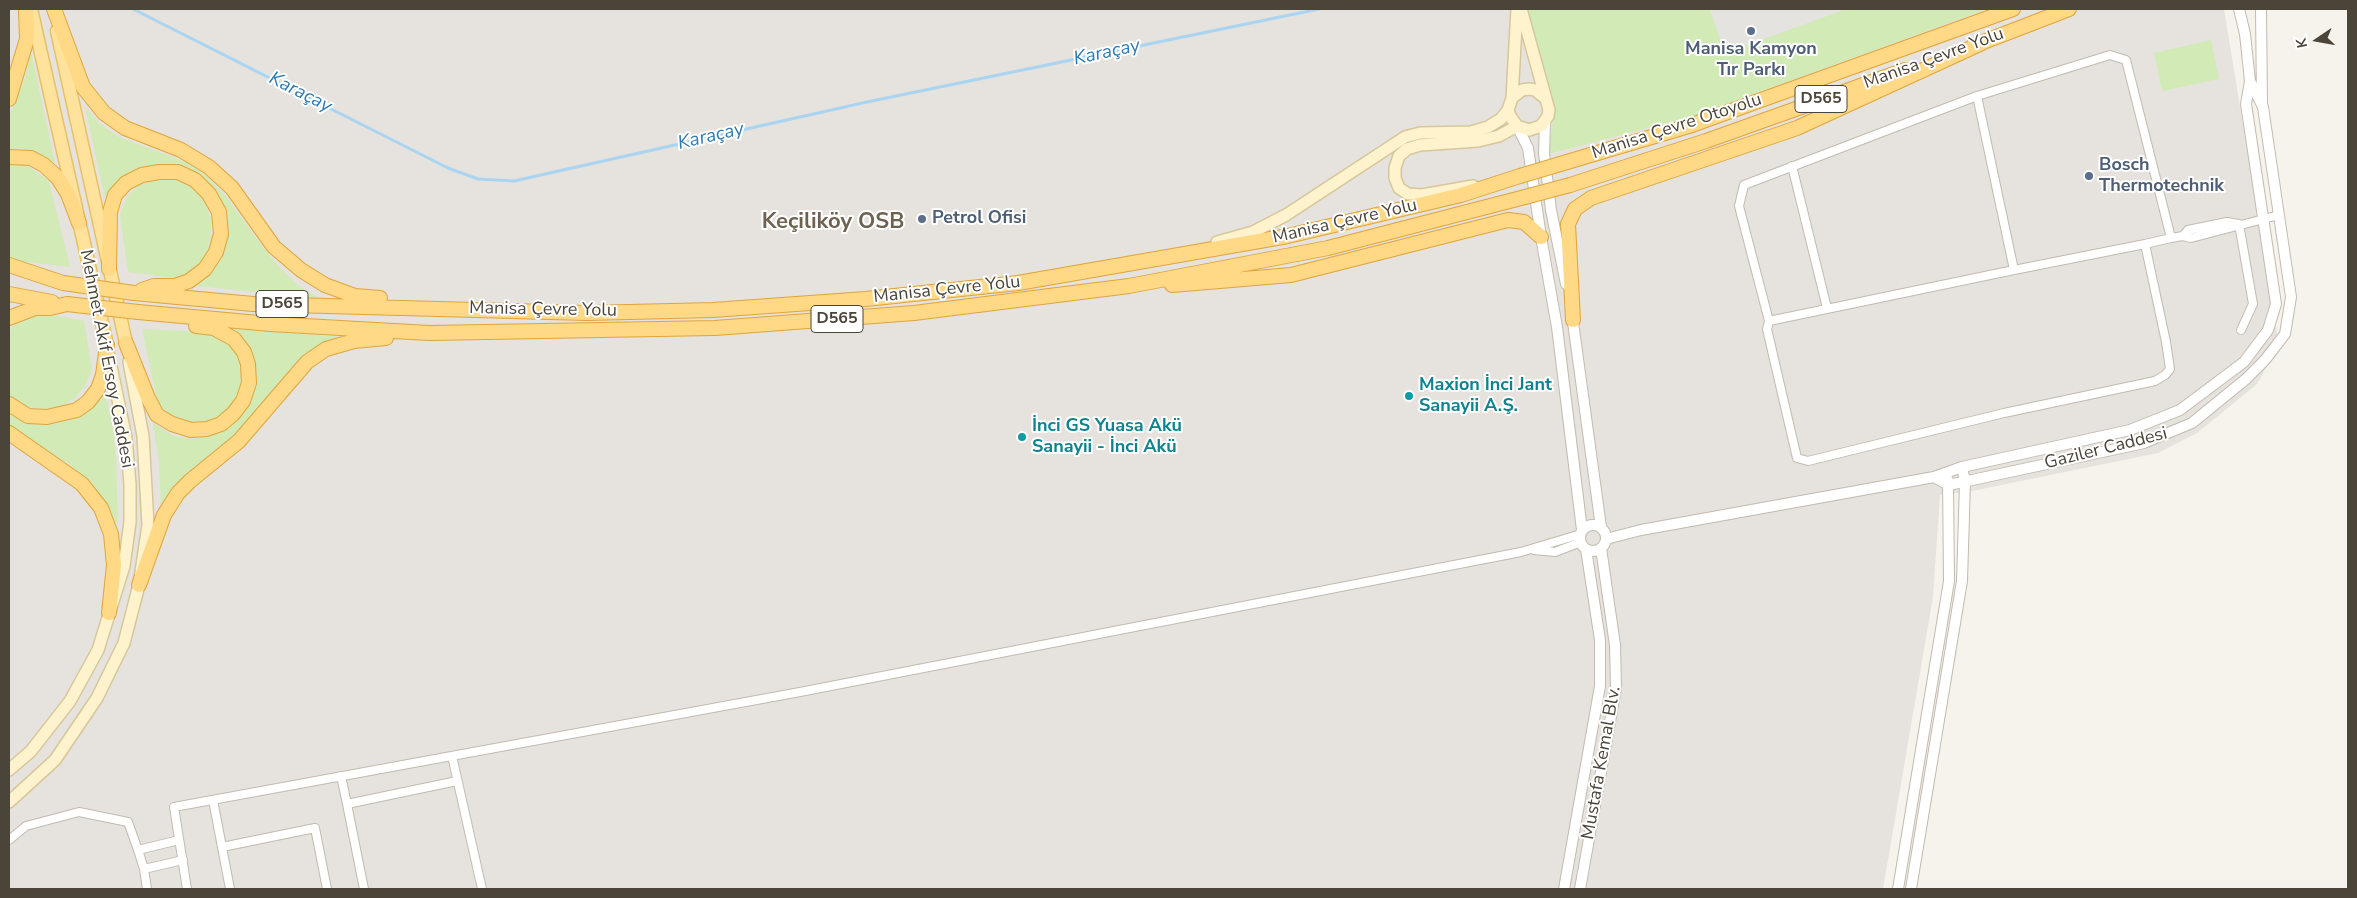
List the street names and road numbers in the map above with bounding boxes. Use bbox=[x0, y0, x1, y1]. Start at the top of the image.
street label: Manisa Çevre Yolu bbox=[1861, 24, 2007, 94]
road number: D565 bbox=[1795, 86, 1847, 112]
street label: Manisa Çevre Otoyolu bbox=[1589, 89, 1765, 165]
street label: Manisa Çevre Yolu bbox=[1271, 195, 1419, 249]
street label: Mehmet Akif Ersoy Caddesi bbox=[74, 248, 138, 470]
street label: Manisa Çevre Yolu bbox=[872, 272, 1022, 308]
road number: D565 bbox=[256, 290, 308, 318]
street label: Manisa Çevre Yolu bbox=[469, 298, 617, 322]
road number: D565 bbox=[811, 306, 863, 332]
street label: Gaziler Caddesi bbox=[2042, 423, 2170, 475]
street label: Mustafa Kemal Blv. bbox=[1578, 685, 1626, 841]

